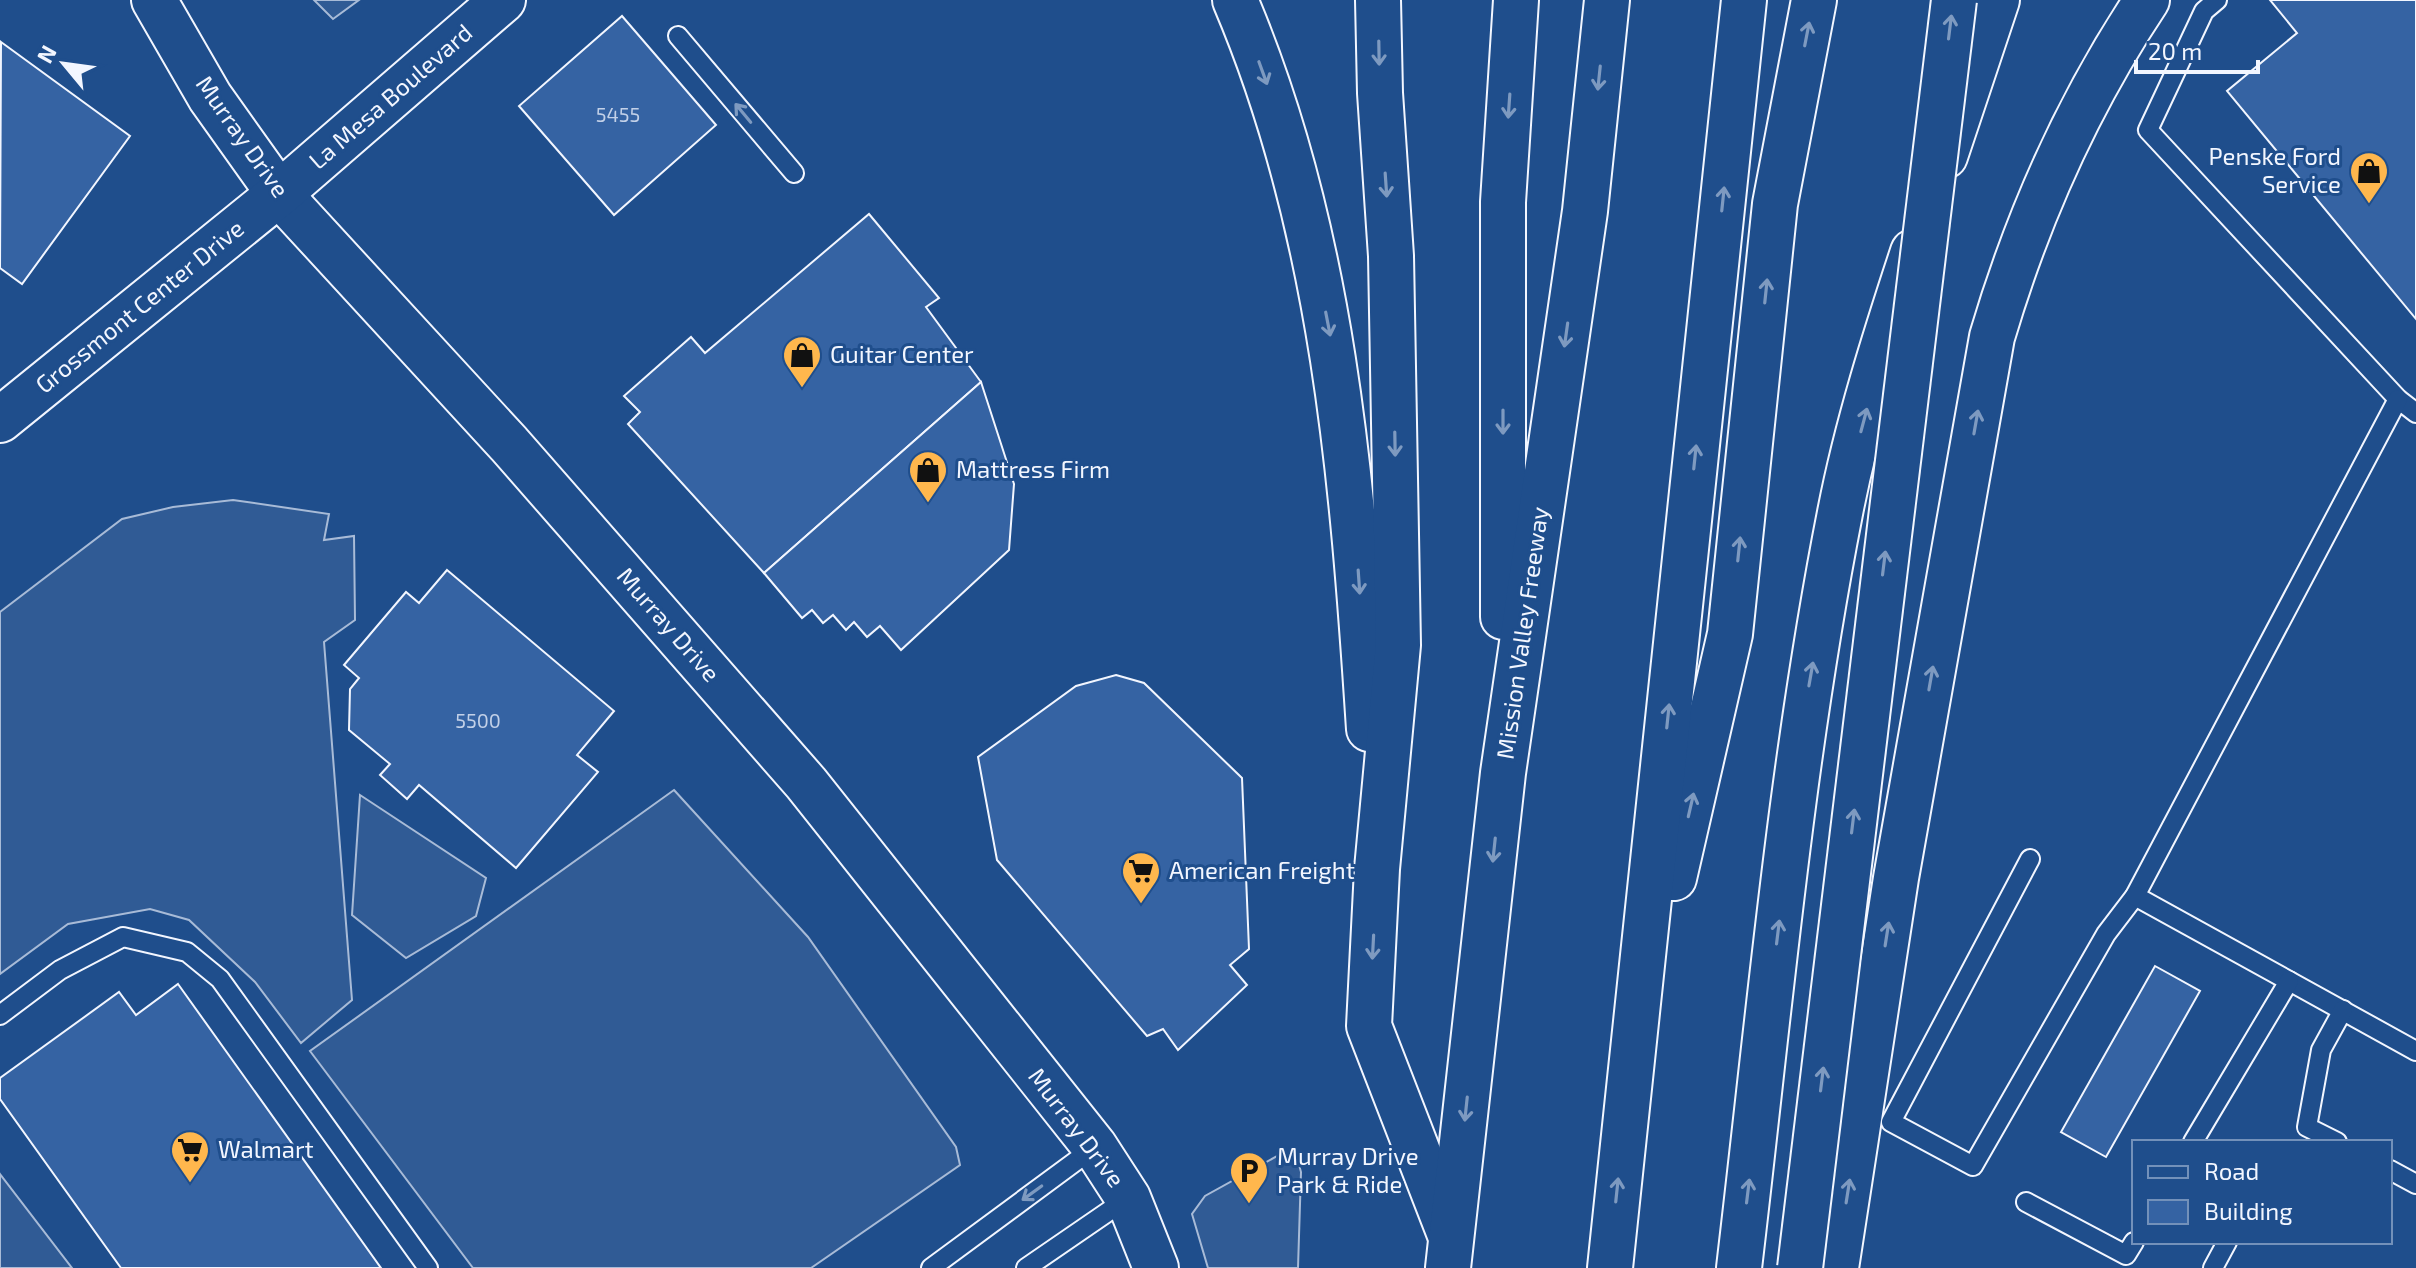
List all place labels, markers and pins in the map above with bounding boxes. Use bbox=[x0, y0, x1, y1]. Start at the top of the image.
place label: Penske Ford Service bbox=[2209, 141, 2341, 198]
shop icon: Penske Ford Service bbox=[2348, 150, 2390, 205]
shop icon: Guitar Center bbox=[781, 334, 823, 389]
place label: Guitar Center bbox=[830, 339, 974, 368]
shop icon: Mattress Firm bbox=[907, 449, 949, 504]
place label: Mattress Firm bbox=[956, 454, 1110, 483]
supermarket icon: American Freight bbox=[1120, 850, 1162, 905]
place label: American Freight bbox=[1169, 855, 1355, 884]
supermarket icon: Walmart bbox=[169, 1129, 211, 1184]
place label: Walmart bbox=[218, 1134, 314, 1163]
place label: Murray Drive Park & Ride bbox=[1277, 1141, 1419, 1198]
parking icon: Murray Drive Park & Ride bbox=[1228, 1150, 1270, 1205]

